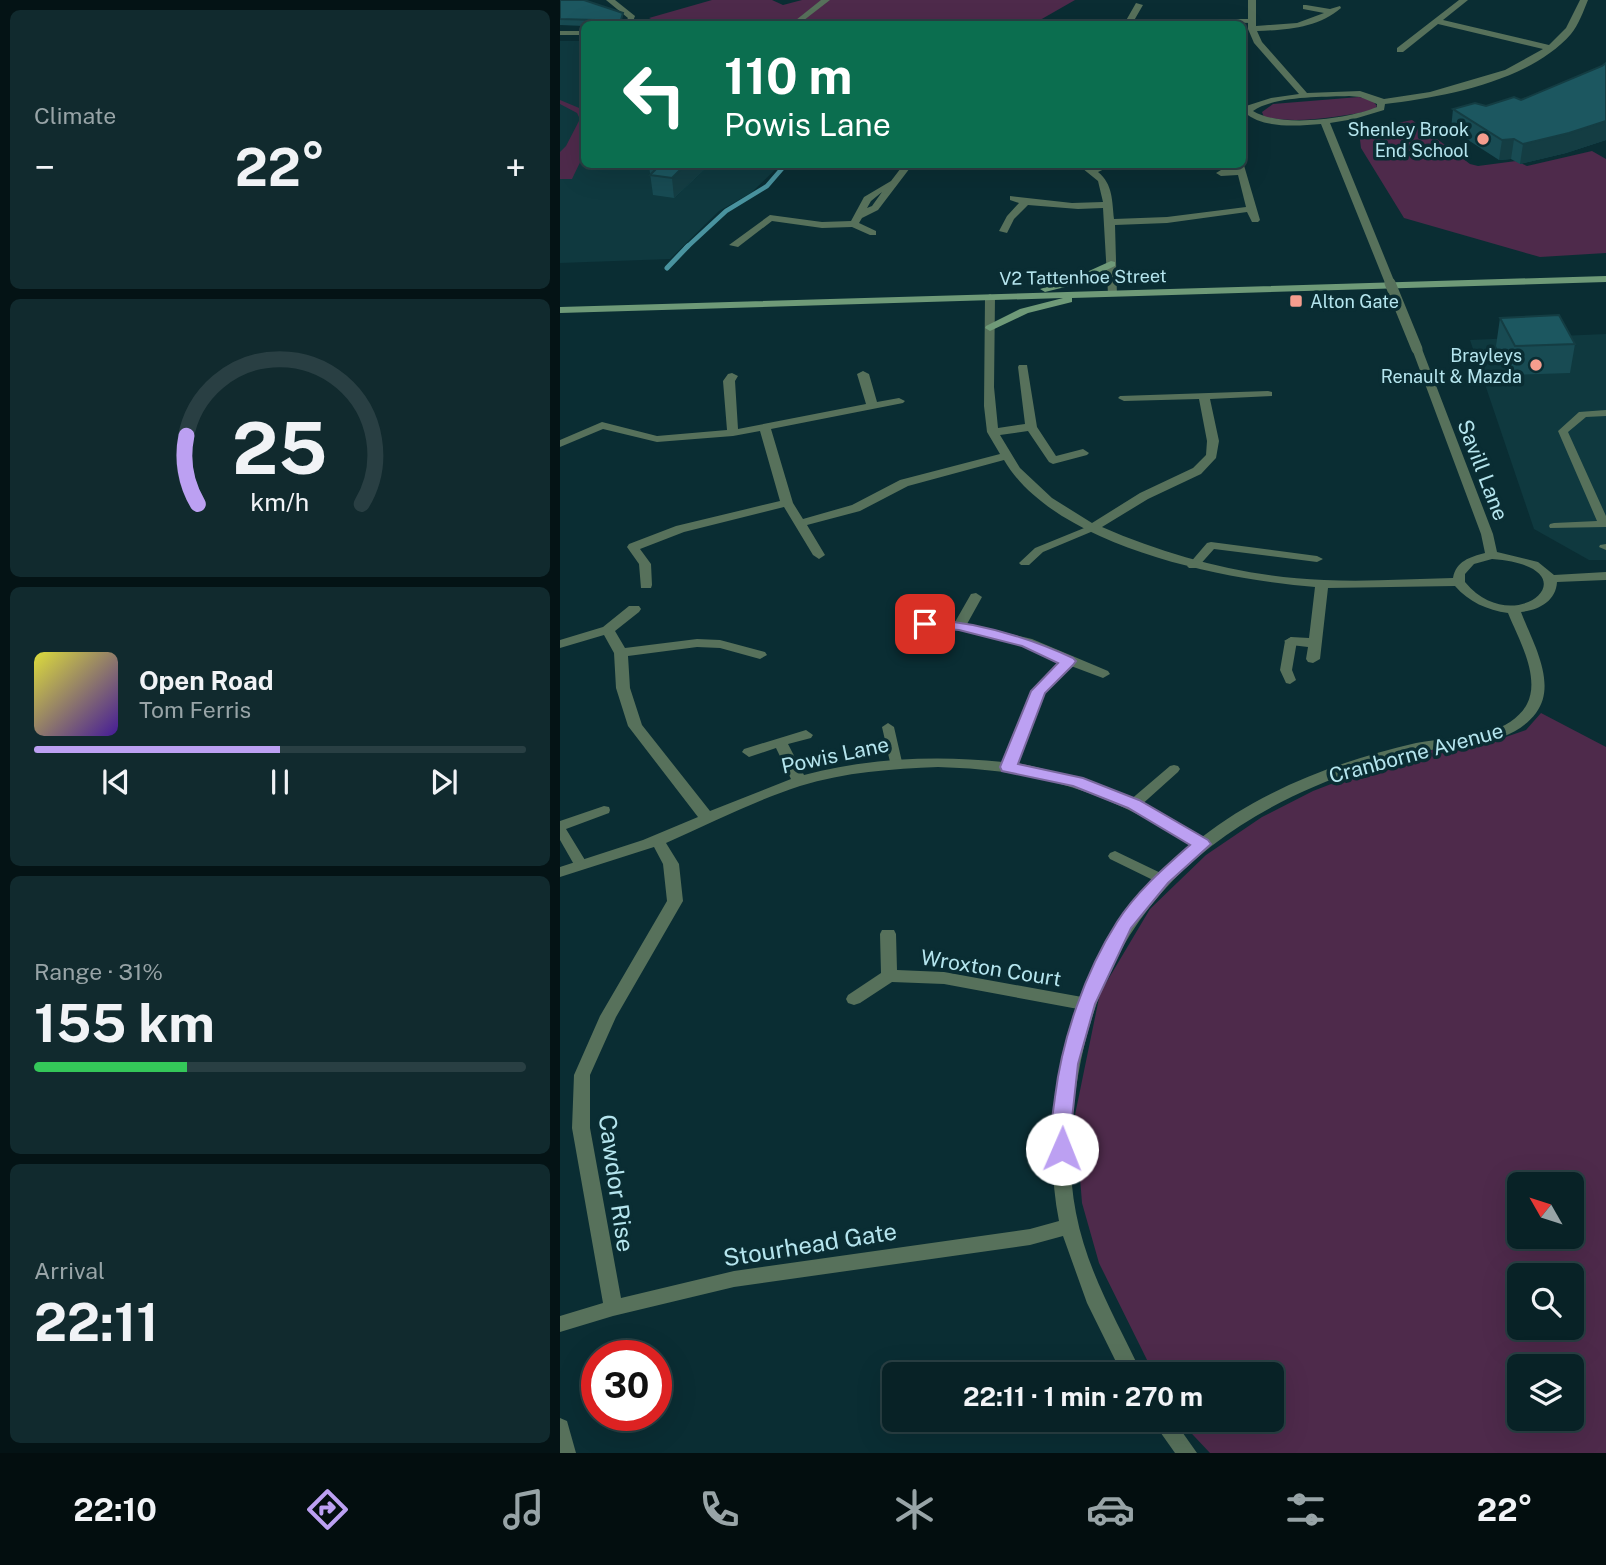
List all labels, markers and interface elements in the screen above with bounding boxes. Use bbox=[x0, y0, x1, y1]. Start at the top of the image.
text: 110 m bbox=[724, 47, 852, 105]
icon: left bbox=[609, 49, 700, 140]
text: Climate bbox=[34, 102, 116, 129]
text: Powis Lane bbox=[724, 106, 891, 143]
place label: Shenley Brook End School bbox=[1348, 119, 1469, 161]
marker: Shenley Brook End School bbox=[1475, 131, 1491, 147]
text: 22° bbox=[235, 137, 325, 198]
text: − bbox=[34, 145, 55, 190]
text: + bbox=[505, 145, 526, 190]
street label: V2 Tattenhoe Street bbox=[999, 265, 1167, 289]
place label: Alton Gate bbox=[1310, 291, 1399, 312]
marker: Alton Gate bbox=[1288, 293, 1304, 309]
place label: Brayleys Renault & Mazda bbox=[1381, 345, 1522, 387]
marker: Brayleys Renault & Mazda bbox=[1528, 357, 1544, 373]
text: 25 bbox=[232, 405, 328, 490]
street label: Savill Lane bbox=[1452, 416, 1514, 524]
text: km/h bbox=[251, 487, 309, 517]
pin bbox=[895, 594, 955, 654]
icon: arrive bbox=[906, 605, 944, 643]
text: Open Road bbox=[139, 665, 274, 696]
text: Tom Ferris bbox=[139, 696, 251, 723]
street label: Cranborne Avenue bbox=[1326, 718, 1506, 788]
street label: Powis Lane bbox=[779, 731, 891, 779]
icon: previous bbox=[97, 763, 135, 801]
icon: pause bbox=[261, 763, 299, 801]
icon: next bbox=[425, 763, 463, 801]
street label: Wroxton Court bbox=[919, 945, 1063, 991]
text: Range · 31% bbox=[34, 958, 163, 985]
text: 155 km bbox=[34, 993, 215, 1054]
street label: Cawdor Rise bbox=[593, 1112, 641, 1254]
position arrow bbox=[1025, 1112, 1099, 1186]
north arrow bbox=[1507, 1172, 1584, 1250]
map controls bbox=[1507, 1172, 1584, 1431]
street label: Stourhead Gate bbox=[721, 1216, 899, 1272]
text: Arrival bbox=[34, 1257, 105, 1284]
button: search bbox=[1507, 1263, 1584, 1340]
text: 22:11 bbox=[34, 1292, 159, 1353]
speed limit sign: 30 bbox=[581, 1340, 672, 1431]
button: layers bbox=[1507, 1354, 1584, 1431]
text: 22:11 · 1 min · 270 m bbox=[963, 1381, 1203, 1412]
icon: directions bbox=[303, 1485, 352, 1534]
icon: music bbox=[499, 1485, 548, 1534]
icon: phone bbox=[695, 1485, 744, 1534]
icon: climate bbox=[890, 1485, 939, 1534]
icon: car bbox=[1086, 1485, 1135, 1534]
icon: filters bbox=[1281, 1485, 1330, 1534]
text: 22:10 bbox=[73, 1491, 157, 1528]
text: 22° bbox=[1477, 1491, 1533, 1528]

